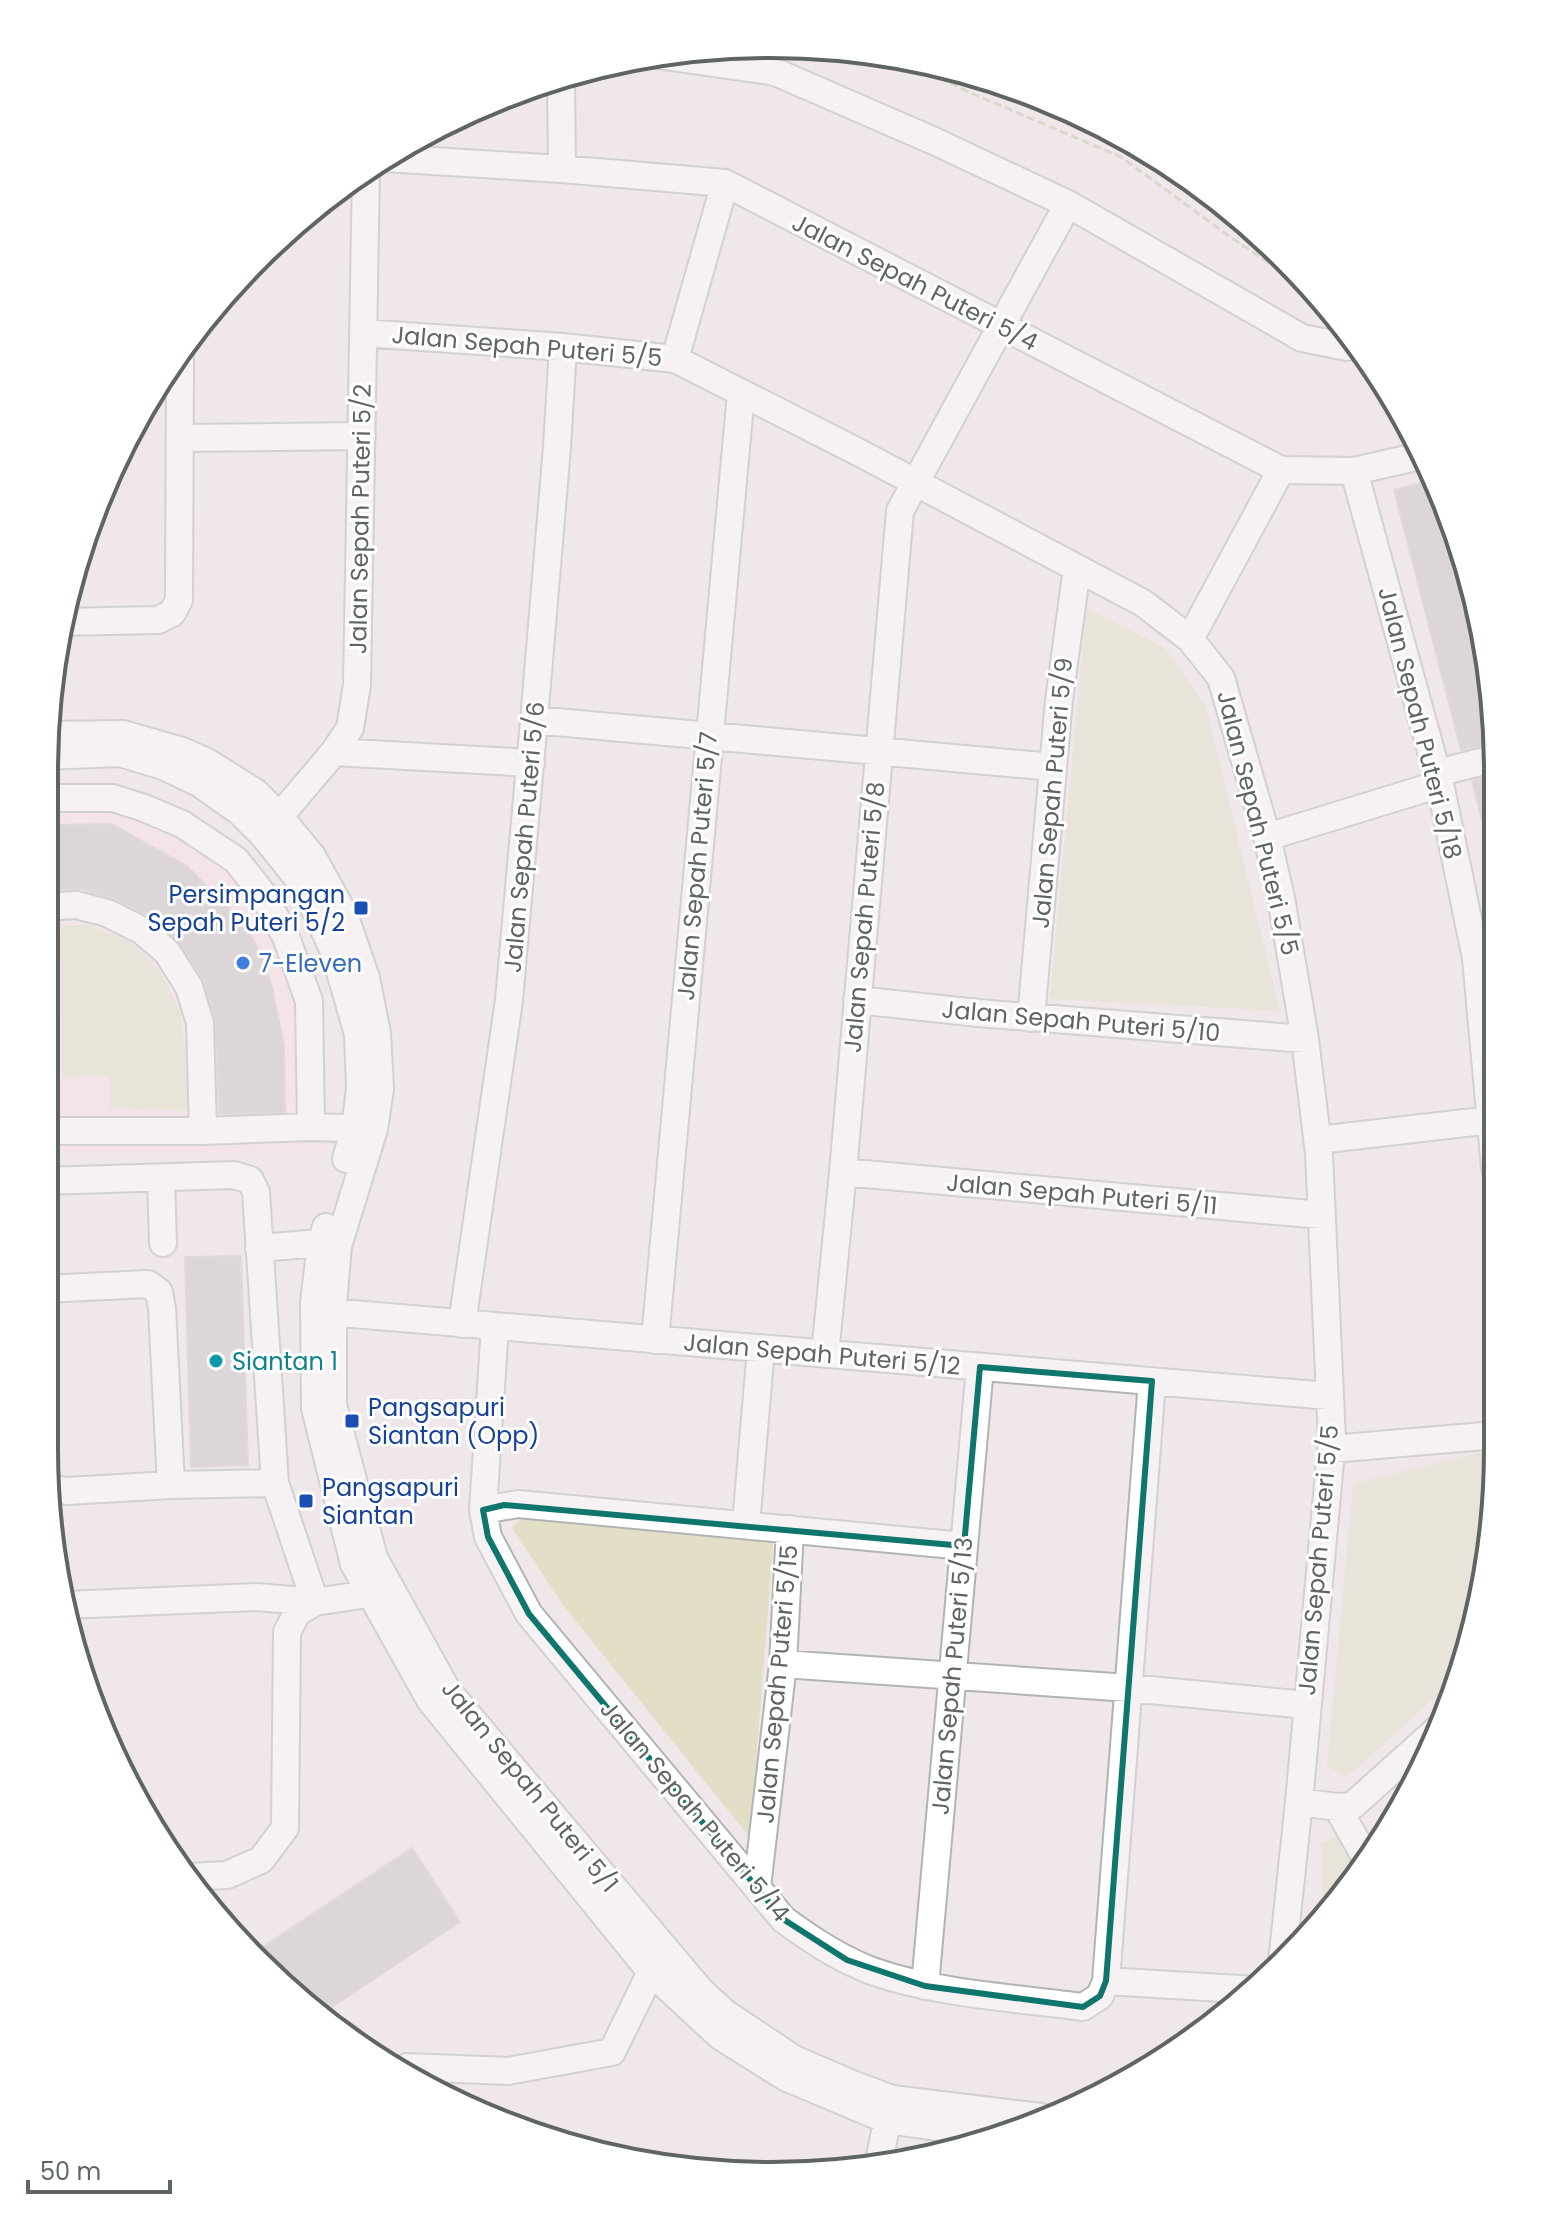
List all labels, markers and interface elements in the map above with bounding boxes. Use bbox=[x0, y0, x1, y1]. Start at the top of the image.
street label: Jalan Sepah Puteri 5/4 bbox=[786, 206, 1044, 358]
street label: Jalan Sepah Puteri 5/5 bbox=[390, 318, 664, 374]
street label: Jalan Sepah Puteri 5/2 bbox=[341, 383, 379, 655]
street label: Jalan Sepah Puteri 5/18 bbox=[1370, 583, 1470, 863]
street label: Jalan Sepah Puteri 5/9 bbox=[1024, 656, 1080, 930]
street label: Jalan Sepah Puteri 5/5 bbox=[1209, 687, 1307, 959]
street label: Jalan Sepah Puteri 5/6 bbox=[496, 700, 552, 974]
street label: Jalan Sepah Puteri 5/7 bbox=[669, 730, 725, 1002]
street label: Jalan Sepah Puteri 5/8 bbox=[836, 780, 892, 1054]
place label: Persimpangan Sepah Puteri 5/2 bbox=[147, 878, 345, 939]
marker: Persimpangan Sepah Puteri 5/2 bbox=[352, 899, 370, 917]
place label: 7-Eleven bbox=[259, 947, 362, 980]
marker: 7-Eleven bbox=[234, 954, 252, 972]
street label: Jalan Sepah Puteri 5/10 bbox=[940, 992, 1222, 1050]
street label: Jalan Sepah Puteri 5/11 bbox=[945, 1166, 1219, 1222]
street label: Jalan Sepah Puteri 5/12 bbox=[682, 1325, 962, 1383]
place label: Siantan 1 bbox=[232, 1345, 338, 1378]
marker: Siantan 1 bbox=[207, 1352, 225, 1370]
place label: Pangsapuri Siantan (Opp) bbox=[368, 1391, 539, 1452]
marker: Pangsapuri Siantan (Opp) bbox=[343, 1412, 361, 1430]
street label: Jalan Sepah Puteri 5/5 bbox=[1290, 1423, 1346, 1697]
place label: Pangsapuri Siantan bbox=[322, 1471, 459, 1532]
marker: Pangsapuri Siantan bbox=[297, 1492, 315, 1510]
street label: Jalan Sepah Puteri 5/13 bbox=[923, 1536, 981, 1816]
street label: Jalan Sepah Puteri 5/15 bbox=[748, 1543, 806, 1825]
street label: Jalan Sepah Puteri 5/1 bbox=[434, 1673, 626, 1899]
street label: Jalan Sepah Puteri 5/14 bbox=[593, 1693, 797, 1929]
scale bar bbox=[28, 2144, 170, 2194]
text: 50 m bbox=[40, 2155, 101, 2188]

